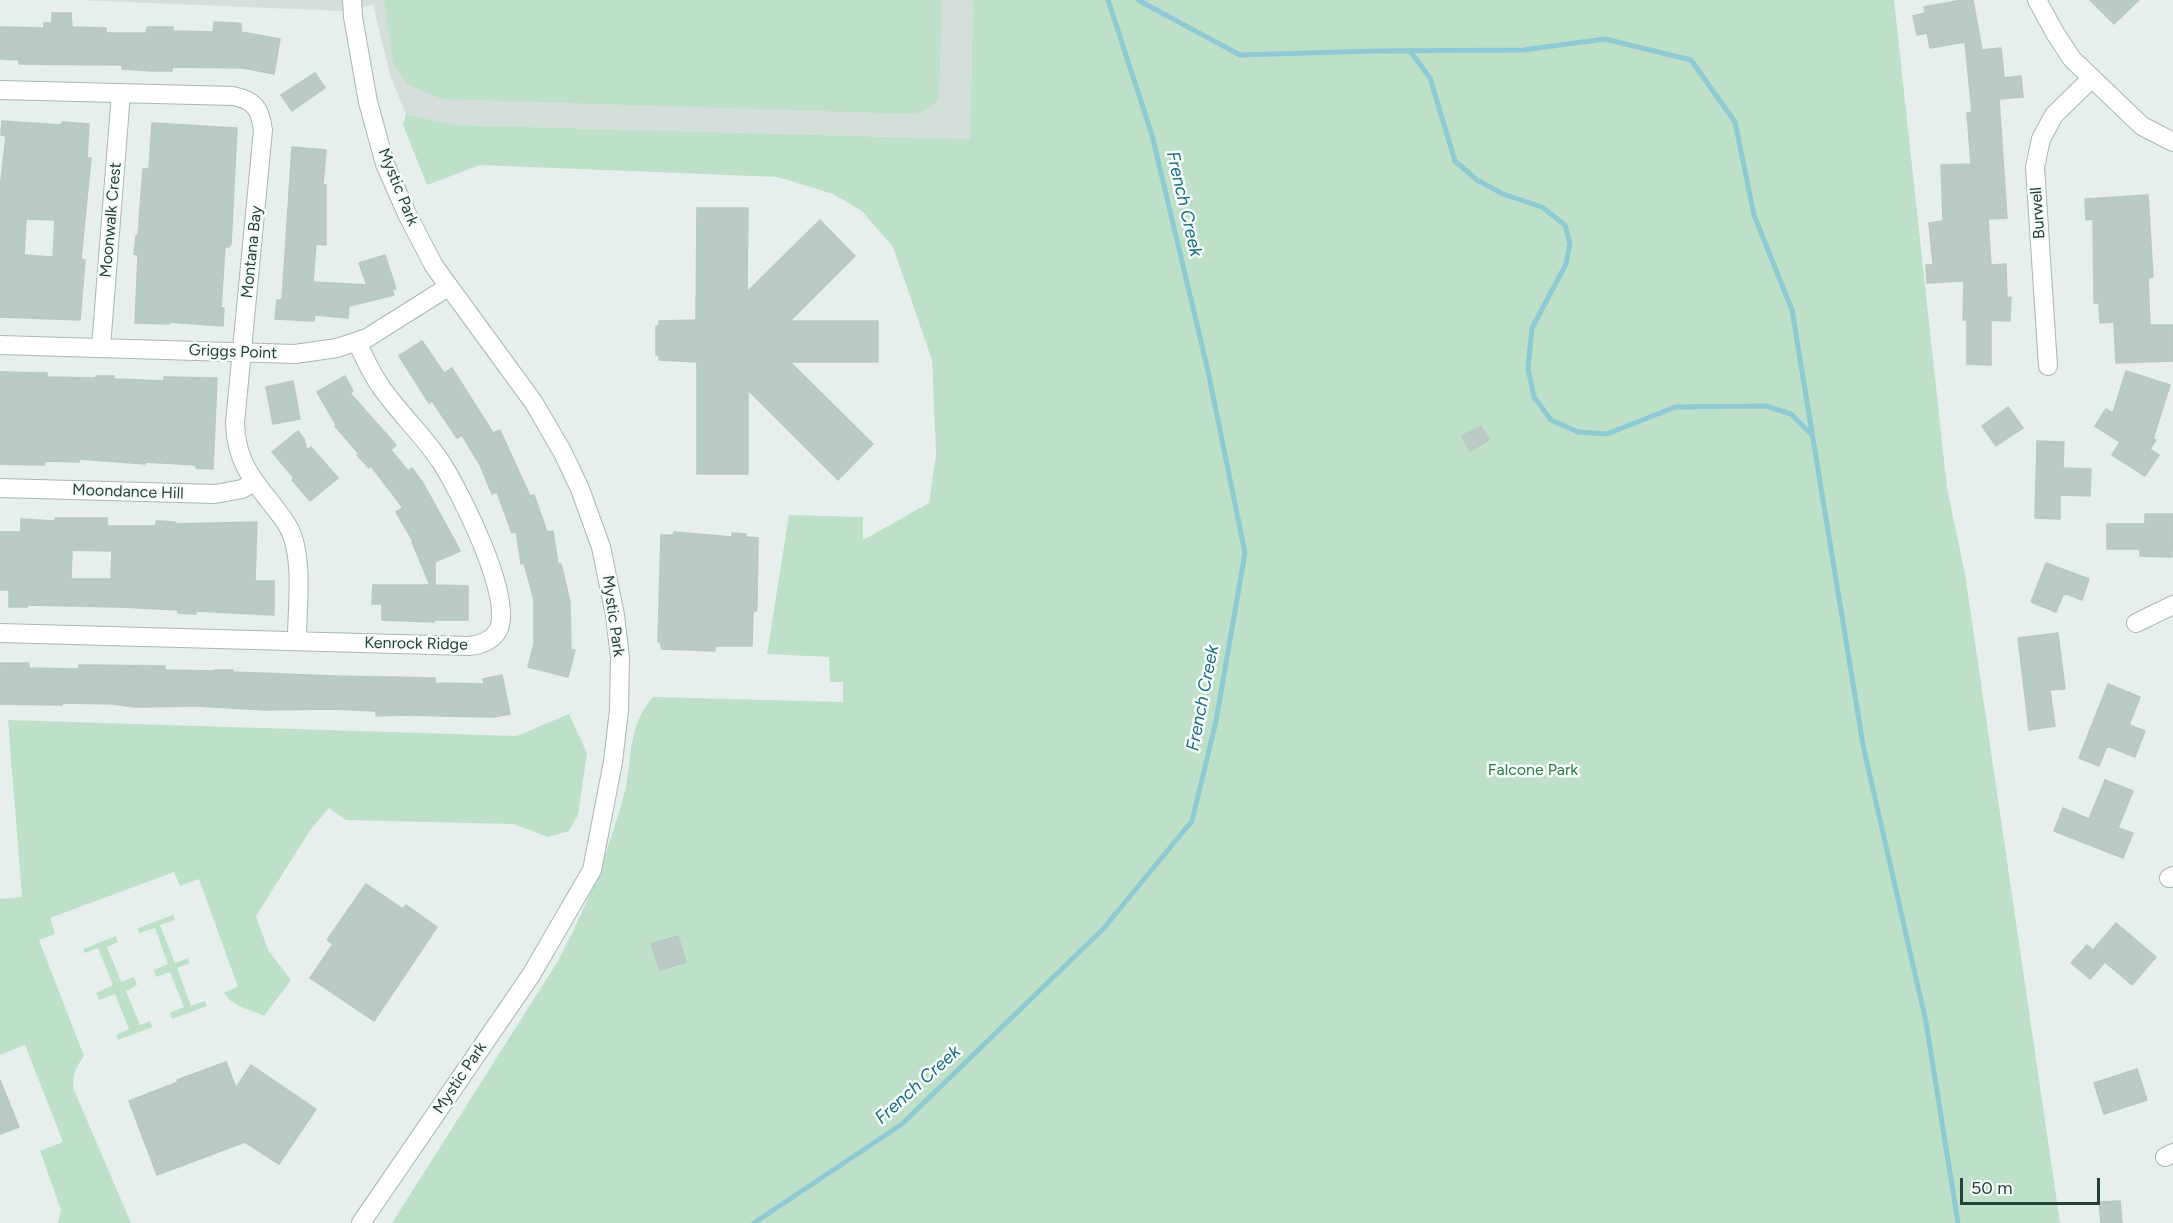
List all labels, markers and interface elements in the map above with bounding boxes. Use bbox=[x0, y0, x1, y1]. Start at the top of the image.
street label: Mystic Park bbox=[374, 145, 422, 229]
water label: French Creek bbox=[1161, 149, 1207, 259]
street label: Moonwalk Crest bbox=[96, 161, 126, 279]
street label: Burwell bbox=[2027, 186, 2049, 240]
street label: Montana Bay bbox=[238, 205, 266, 299]
street label: Griggs Point bbox=[188, 341, 278, 363]
street label: Moondance Hill bbox=[72, 480, 184, 504]
street label: Mystic Park bbox=[598, 574, 628, 658]
street label: Kenrock Ridge bbox=[364, 633, 468, 655]
water label: French Creek bbox=[1182, 643, 1224, 753]
park label: Falcone Park bbox=[1488, 760, 1578, 780]
street label: Mystic Park bbox=[429, 1039, 491, 1117]
water label: French Creek bbox=[871, 1041, 965, 1129]
scale bar bbox=[1963, 1166, 2102, 1204]
text: 50 m bbox=[1971, 1177, 2013, 1199]

